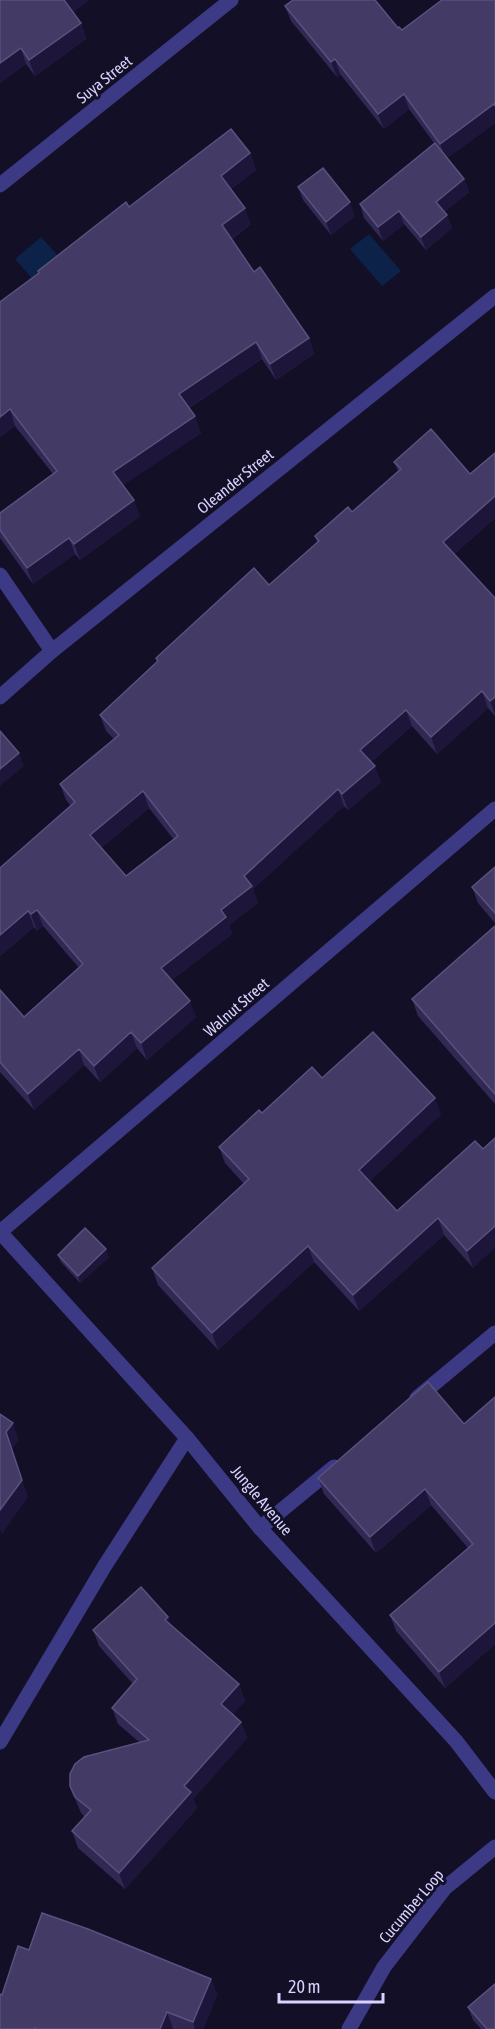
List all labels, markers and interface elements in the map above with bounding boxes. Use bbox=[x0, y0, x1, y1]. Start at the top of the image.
street label: Suya Street bbox=[73, 51, 136, 107]
street label: Oleander Street bbox=[193, 445, 277, 517]
street label: Walnut Street bbox=[200, 974, 272, 1040]
street label: Jungle Avenue bbox=[227, 1462, 296, 1539]
street label: Cucumber Loop bbox=[375, 1865, 448, 1947]
scale bar bbox=[279, 1966, 382, 2004]
text: 20 m bbox=[288, 1976, 320, 1997]

